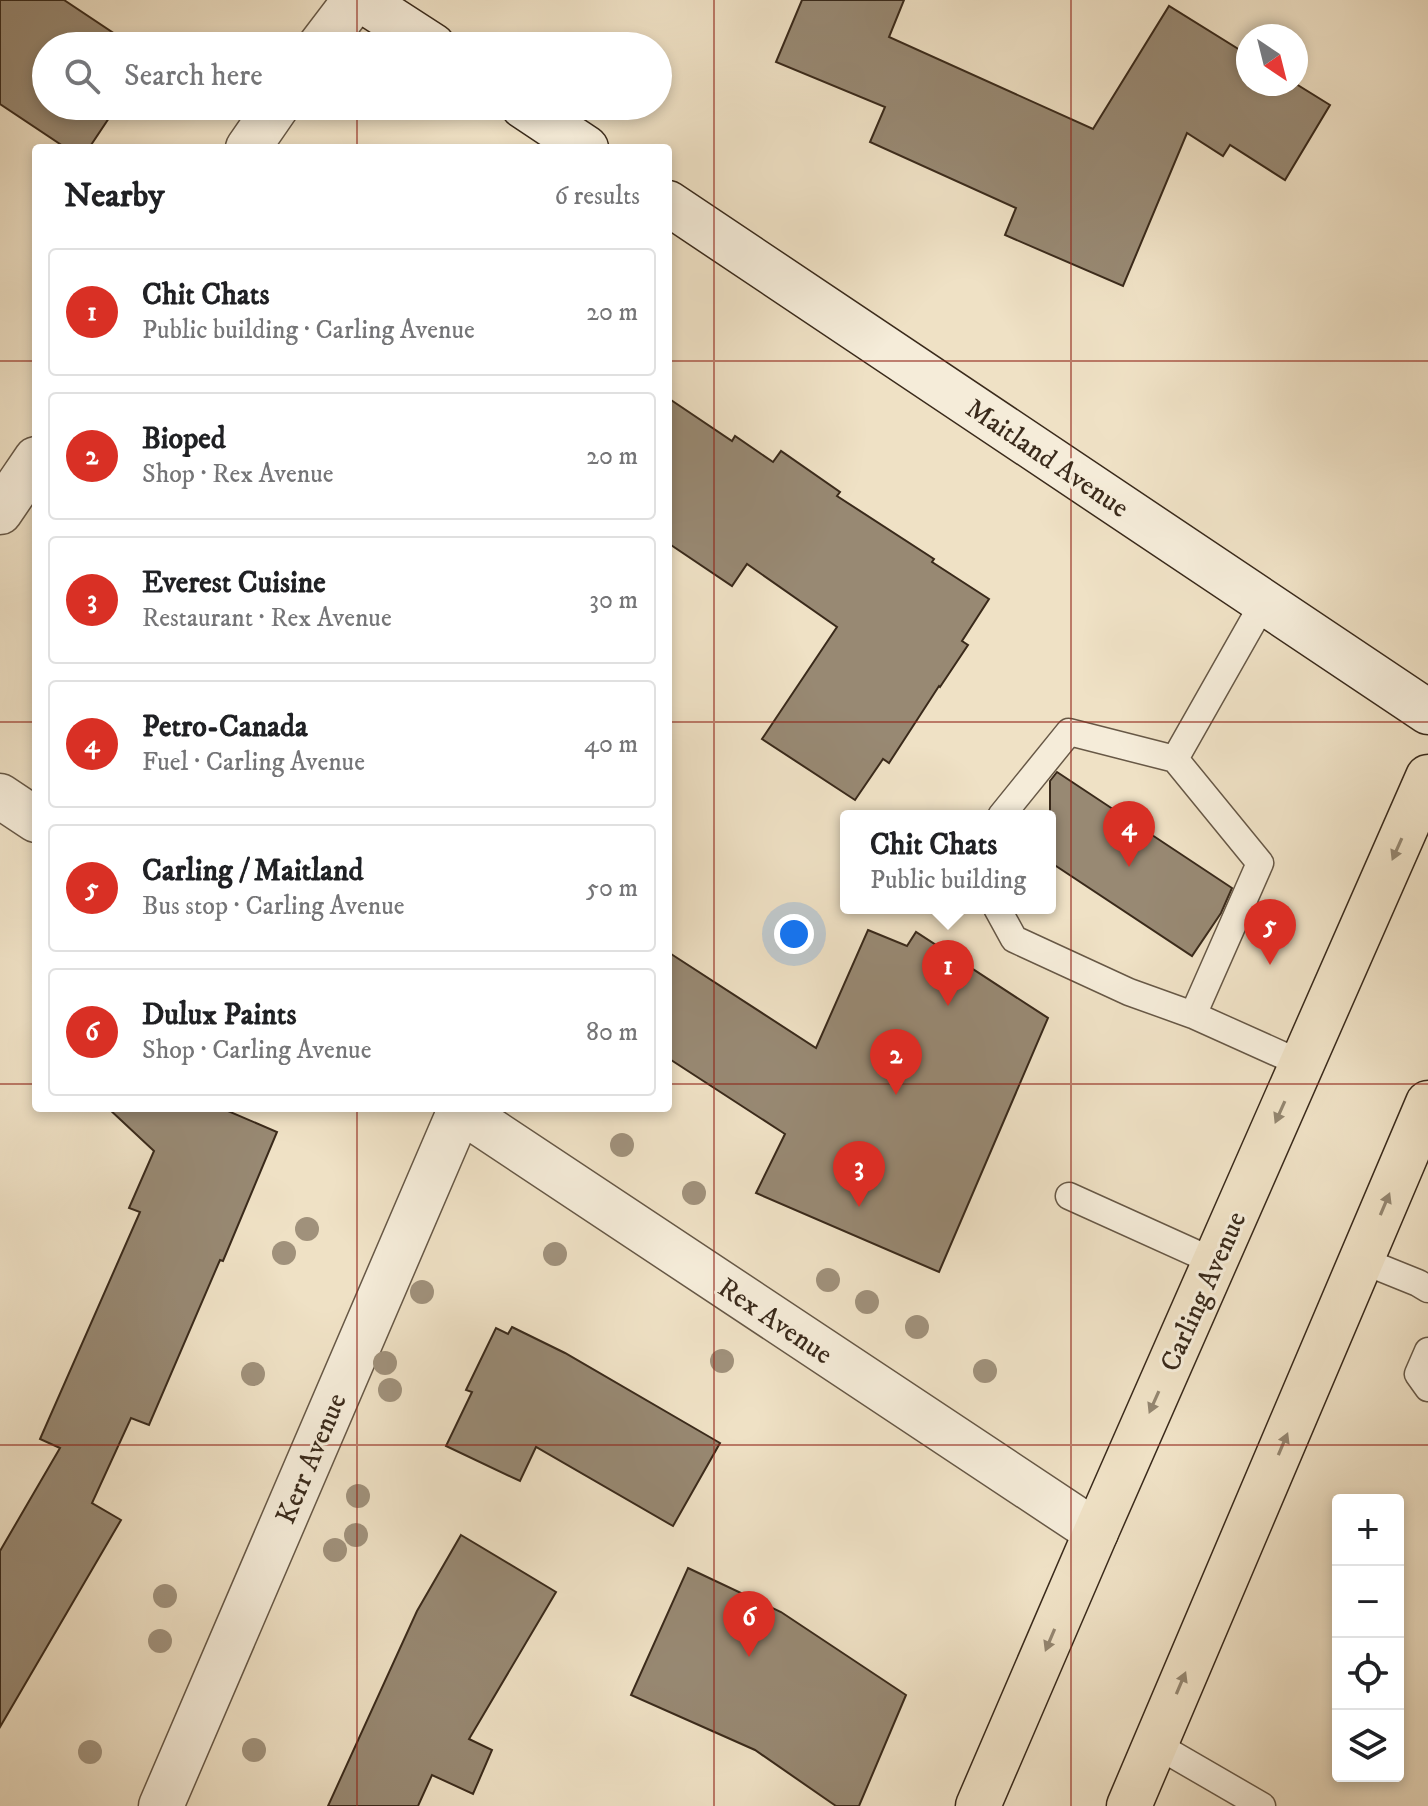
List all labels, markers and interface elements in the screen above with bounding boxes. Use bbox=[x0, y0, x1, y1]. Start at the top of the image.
north arrow bbox=[1236, 24, 1308, 96]
search box bbox=[32, 32, 672, 120]
icon: search bbox=[60, 54, 104, 98]
text: Search here bbox=[124, 58, 263, 95]
text: Nearby bbox=[64, 175, 165, 217]
text: 6 results bbox=[554, 180, 640, 213]
text: Chit Chats bbox=[142, 277, 269, 314]
text: 1 bbox=[87, 296, 97, 329]
text: 20 m bbox=[586, 296, 638, 329]
text: Public building · Carling Avenue bbox=[142, 314, 475, 347]
street label: Maitland Avenue bbox=[959, 391, 1135, 526]
text: Bioped bbox=[142, 421, 226, 458]
text: 2 bbox=[86, 440, 98, 473]
text: 20 m bbox=[586, 440, 638, 473]
text: Shop · Rex Avenue bbox=[142, 458, 334, 491]
text: Everest Cuisine bbox=[142, 565, 326, 602]
text: 3 bbox=[87, 584, 97, 617]
text: 30 m bbox=[589, 584, 638, 617]
text: Restaurant · Rex Avenue bbox=[142, 602, 392, 635]
text: Petro-Canada bbox=[142, 709, 308, 746]
text: 4 bbox=[85, 728, 99, 761]
text: 40 m bbox=[584, 728, 638, 761]
text: Fuel · Carling Avenue bbox=[142, 746, 365, 779]
pin: 4 bbox=[1103, 801, 1155, 867]
popup bbox=[840, 810, 1056, 914]
text: Chit Chats bbox=[870, 827, 997, 864]
one-way arrow bbox=[1390, 837, 1404, 861]
text: Carling / Maitland bbox=[142, 853, 363, 890]
text: Public building bbox=[870, 864, 1026, 897]
text: 5 bbox=[86, 872, 98, 905]
text: 50 m bbox=[586, 872, 638, 905]
text: Bus stop · Carling Avenue bbox=[142, 890, 405, 923]
pin: 5 bbox=[1244, 899, 1296, 965]
your location bbox=[774, 914, 814, 954]
pin: 1 bbox=[922, 940, 974, 1006]
text: Dulux Paints bbox=[142, 997, 296, 1034]
text: 6 bbox=[85, 1016, 99, 1049]
text: 80 m bbox=[586, 1016, 638, 1049]
pin: 2 bbox=[870, 1029, 922, 1095]
text: Shop · Carling Avenue bbox=[142, 1034, 371, 1067]
one-way arrow bbox=[1274, 1101, 1287, 1124]
pin: 3 bbox=[833, 1141, 885, 1207]
one-way arrow bbox=[1379, 1192, 1392, 1216]
street label: Carling Avenue bbox=[1153, 1206, 1254, 1377]
street label: Rex Avenue bbox=[711, 1270, 839, 1372]
street label: Kerr Avenue bbox=[268, 1388, 355, 1529]
one-way arrow bbox=[1147, 1390, 1160, 1414]
one-way arrow bbox=[1277, 1432, 1290, 1455]
map controls bbox=[1332, 1494, 1404, 1782]
button: + bbox=[1332, 1494, 1404, 1566]
button: − bbox=[1332, 1566, 1404, 1638]
pin: 6 bbox=[723, 1591, 775, 1657]
one-way arrow bbox=[1043, 1628, 1056, 1652]
button: locate bbox=[1332, 1638, 1404, 1710]
one-way arrow bbox=[1175, 1671, 1188, 1695]
button: layers bbox=[1332, 1710, 1404, 1782]

